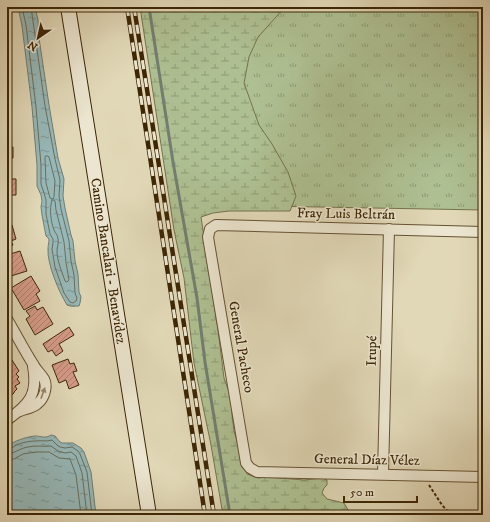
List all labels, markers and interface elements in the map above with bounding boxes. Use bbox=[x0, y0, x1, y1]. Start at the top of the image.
north arrow bbox=[18, 18, 58, 58]
text: N bbox=[25, 37, 41, 54]
street label: Camino Bancalari - Benavídez bbox=[86, 177, 130, 345]
street label: Fray Luis Beltrán bbox=[297, 204, 396, 224]
street label: General Pacheco bbox=[224, 300, 258, 395]
street label: Irupé bbox=[363, 335, 381, 366]
one-way arrow bbox=[41, 386, 47, 398]
street label: General Díaz Vélez bbox=[314, 450, 420, 470]
scale bar bbox=[344, 478, 417, 504]
text: 50 m bbox=[350, 485, 374, 500]

